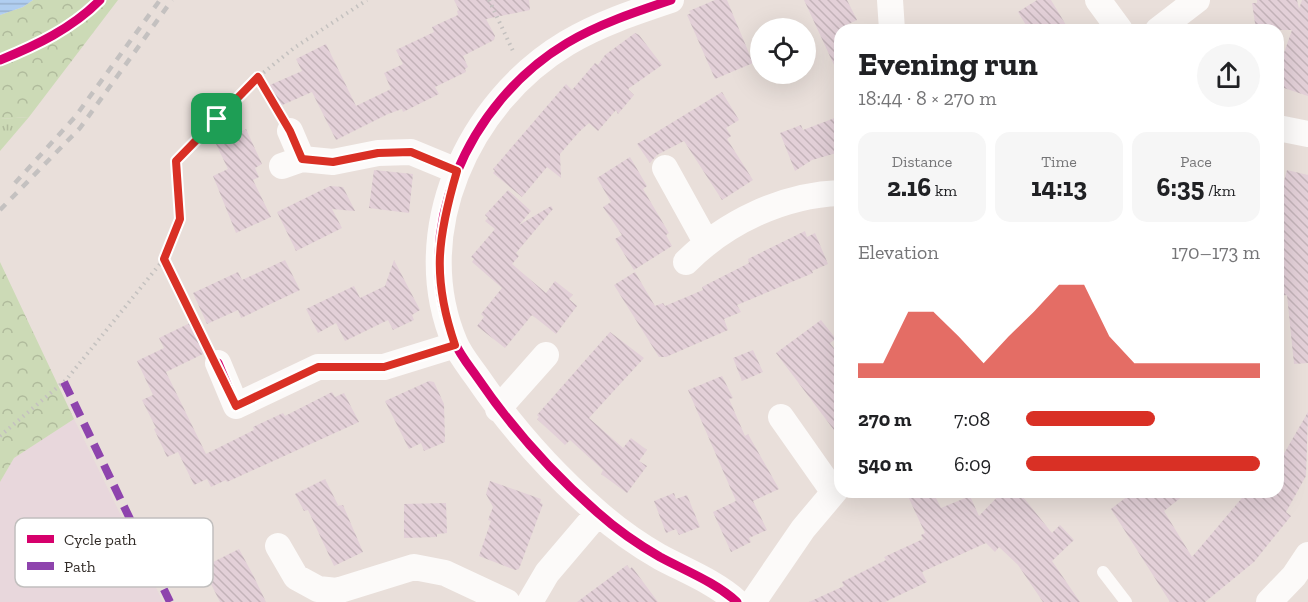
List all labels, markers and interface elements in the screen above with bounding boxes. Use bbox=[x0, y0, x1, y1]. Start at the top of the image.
map controls bbox=[750, 18, 816, 84]
button: locate bbox=[750, 18, 816, 84]
text: Evening run bbox=[858, 44, 1038, 83]
button: share bbox=[1197, 44, 1260, 107]
text: 18:44 · 8 × 270 m bbox=[858, 86, 997, 110]
pin bbox=[191, 93, 242, 144]
icon: arrive bbox=[200, 102, 233, 135]
text: Distance bbox=[892, 152, 952, 171]
text: Time bbox=[1041, 152, 1077, 171]
text: Pace bbox=[1180, 152, 1212, 171]
text: 2.16 bbox=[887, 171, 931, 203]
text: 14:13 bbox=[1031, 171, 1087, 203]
text: 6:35 bbox=[1156, 171, 1204, 203]
text: km bbox=[931, 181, 957, 200]
text: /km bbox=[1204, 181, 1236, 200]
text: Elevation bbox=[858, 240, 939, 264]
text: 170–173 m bbox=[1171, 240, 1260, 264]
text: 270 m bbox=[858, 407, 911, 431]
text: 7:08 bbox=[954, 407, 990, 431]
text: 540 m bbox=[858, 452, 913, 476]
text: 6:09 bbox=[954, 452, 991, 476]
legend bbox=[15, 518, 213, 587]
text: Cycle path bbox=[64, 530, 137, 549]
text: Path bbox=[64, 557, 96, 576]

